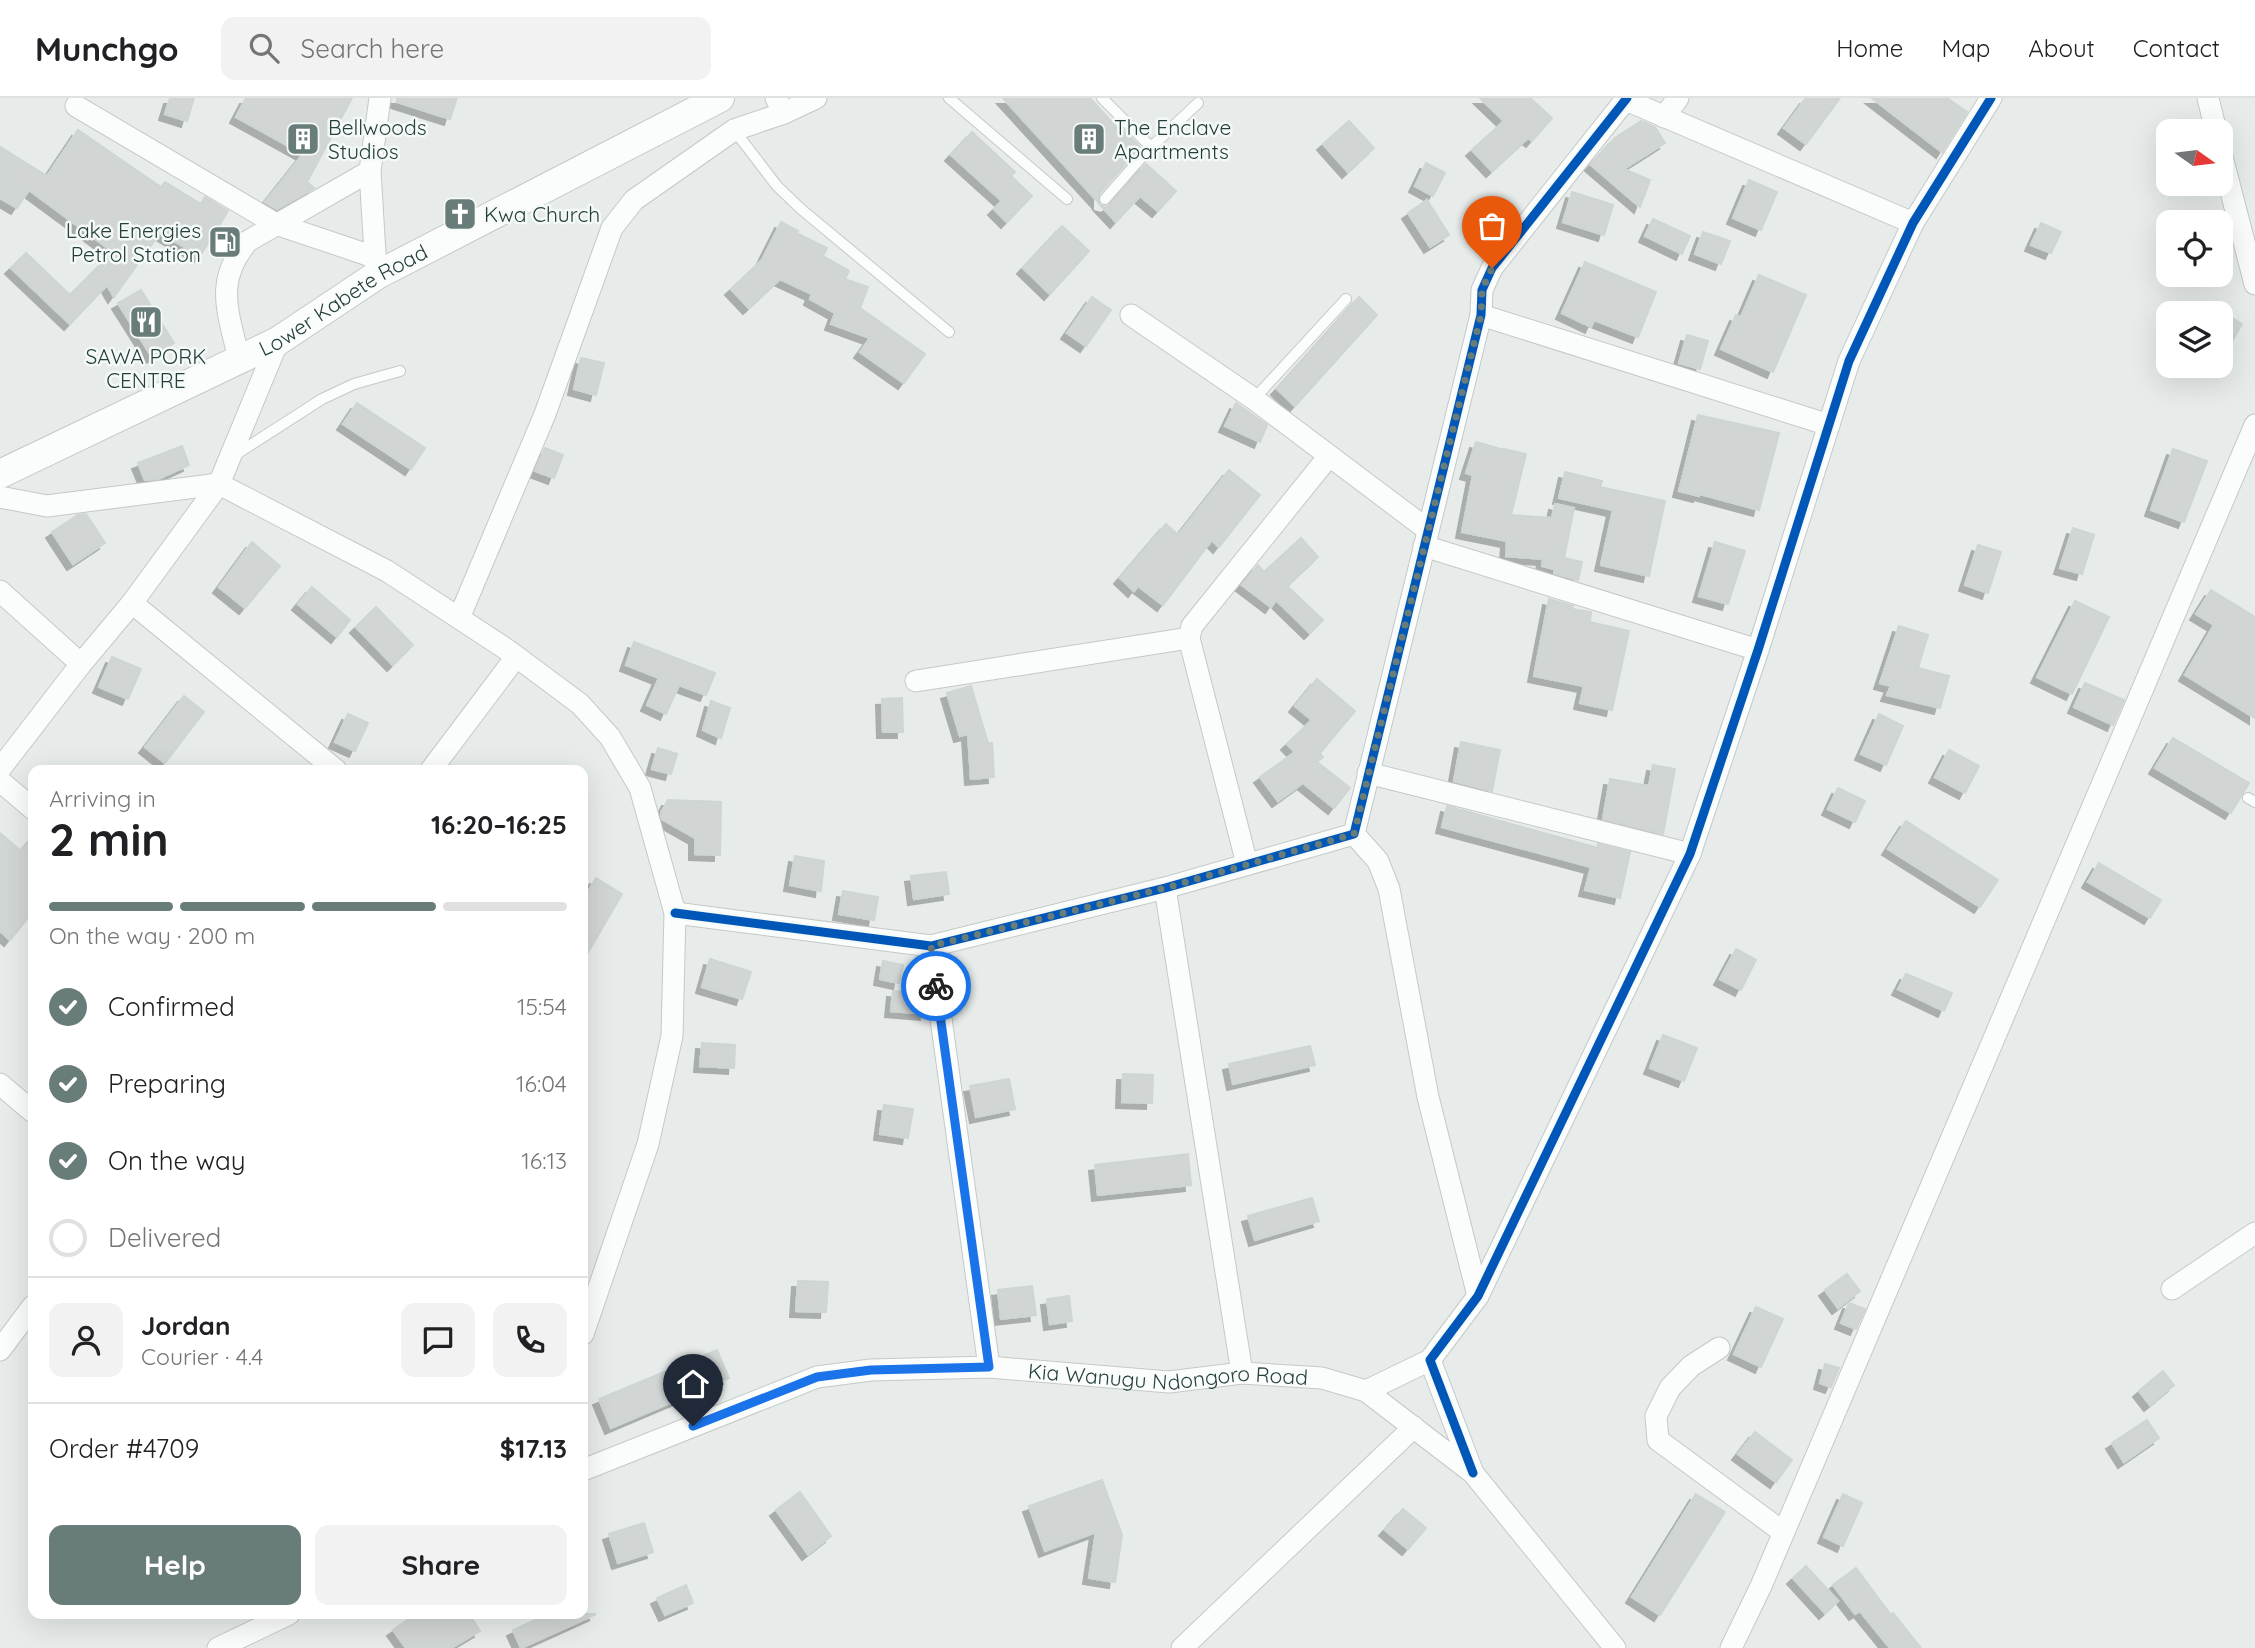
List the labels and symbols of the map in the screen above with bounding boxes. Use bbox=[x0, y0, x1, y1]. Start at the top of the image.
place label: Bellwoods Studios bbox=[328, 114, 427, 164]
place label: The Enclave Apartments bbox=[1114, 114, 1231, 164]
north arrow bbox=[2156, 119, 2233, 196]
building icon: Bellwoods Studios bbox=[284, 120, 322, 158]
building icon: The Enclave Apartments bbox=[1070, 120, 1108, 158]
church icon: Kwa Church bbox=[441, 195, 479, 233]
pin bbox=[1462, 196, 1522, 268]
place label: Kwa Church bbox=[484, 201, 600, 227]
place label: Lake Energies Petrol Station bbox=[66, 217, 201, 267]
fuel station icon: Lake Energies Petrol Station bbox=[206, 223, 244, 261]
street label: Lower Kabete Road bbox=[254, 238, 432, 361]
restaurant icon: SAWA PORK CENTRE bbox=[127, 303, 165, 341]
place label: SAWA PORK CENTRE bbox=[86, 343, 206, 393]
courier bbox=[901, 951, 971, 1021]
pin bbox=[663, 1354, 723, 1426]
street label: Kia Wanugu Ndongoro Road bbox=[1027, 1357, 1309, 1395]

